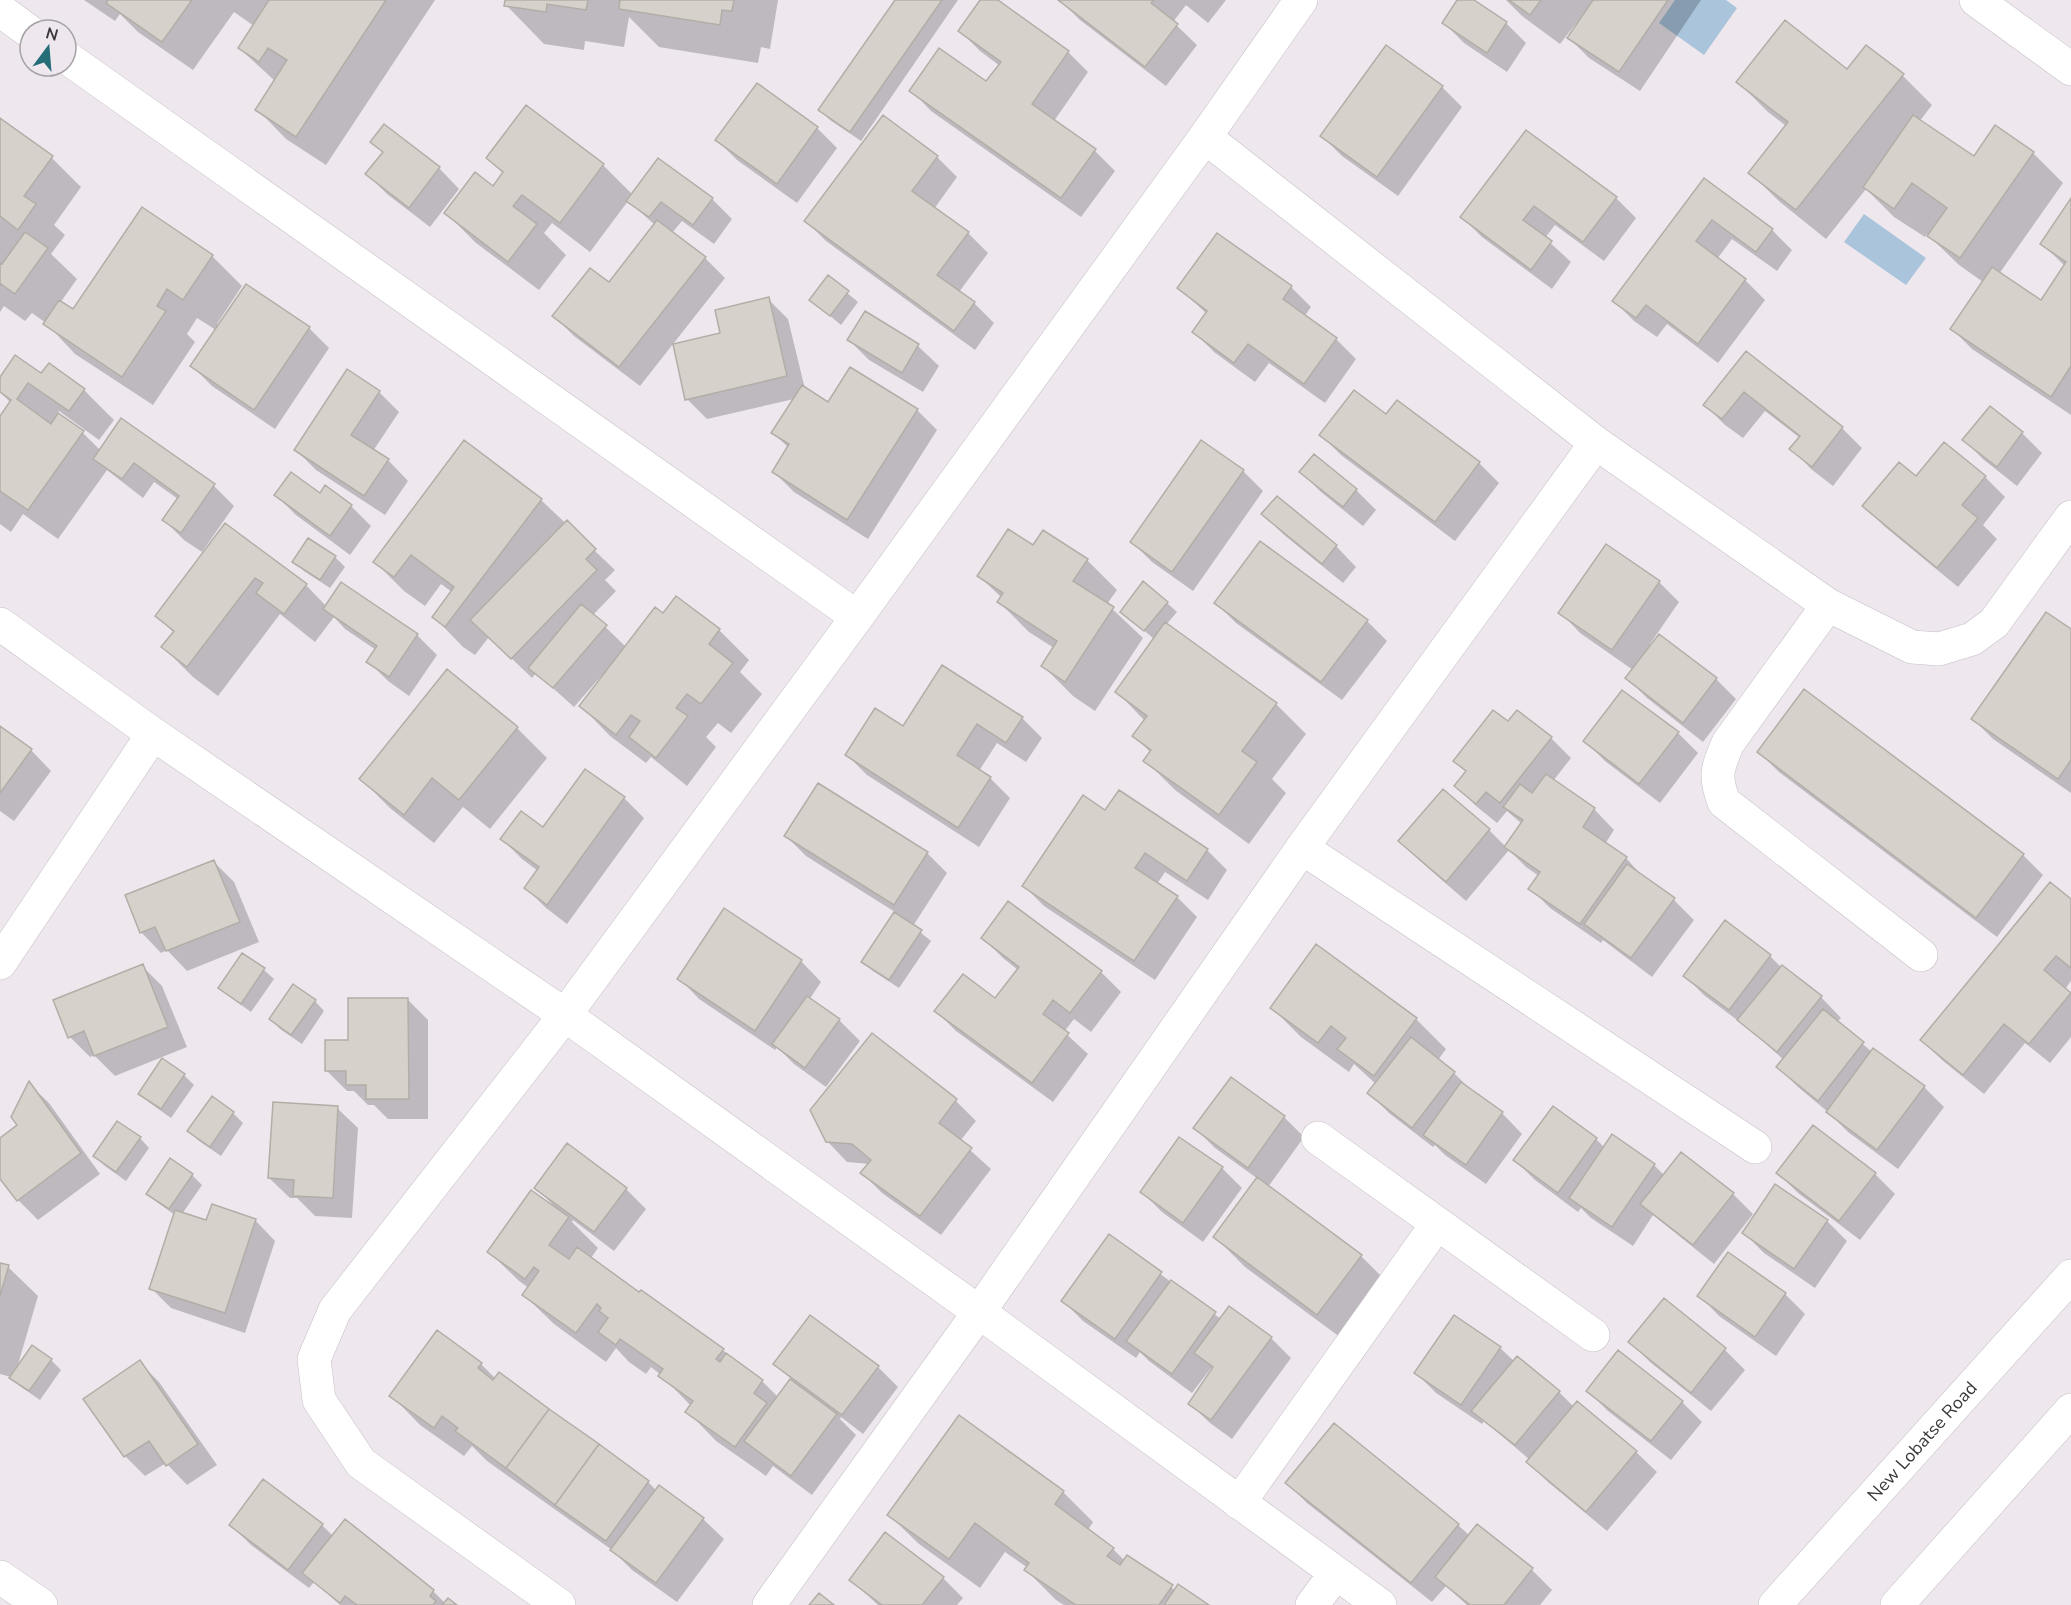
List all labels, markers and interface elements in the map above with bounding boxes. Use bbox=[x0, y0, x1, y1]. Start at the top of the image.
north arrow bbox=[18, 18, 78, 78]
text: N bbox=[43, 22, 61, 47]
street label: New Lobatse Road bbox=[1862, 1376, 1982, 1507]

